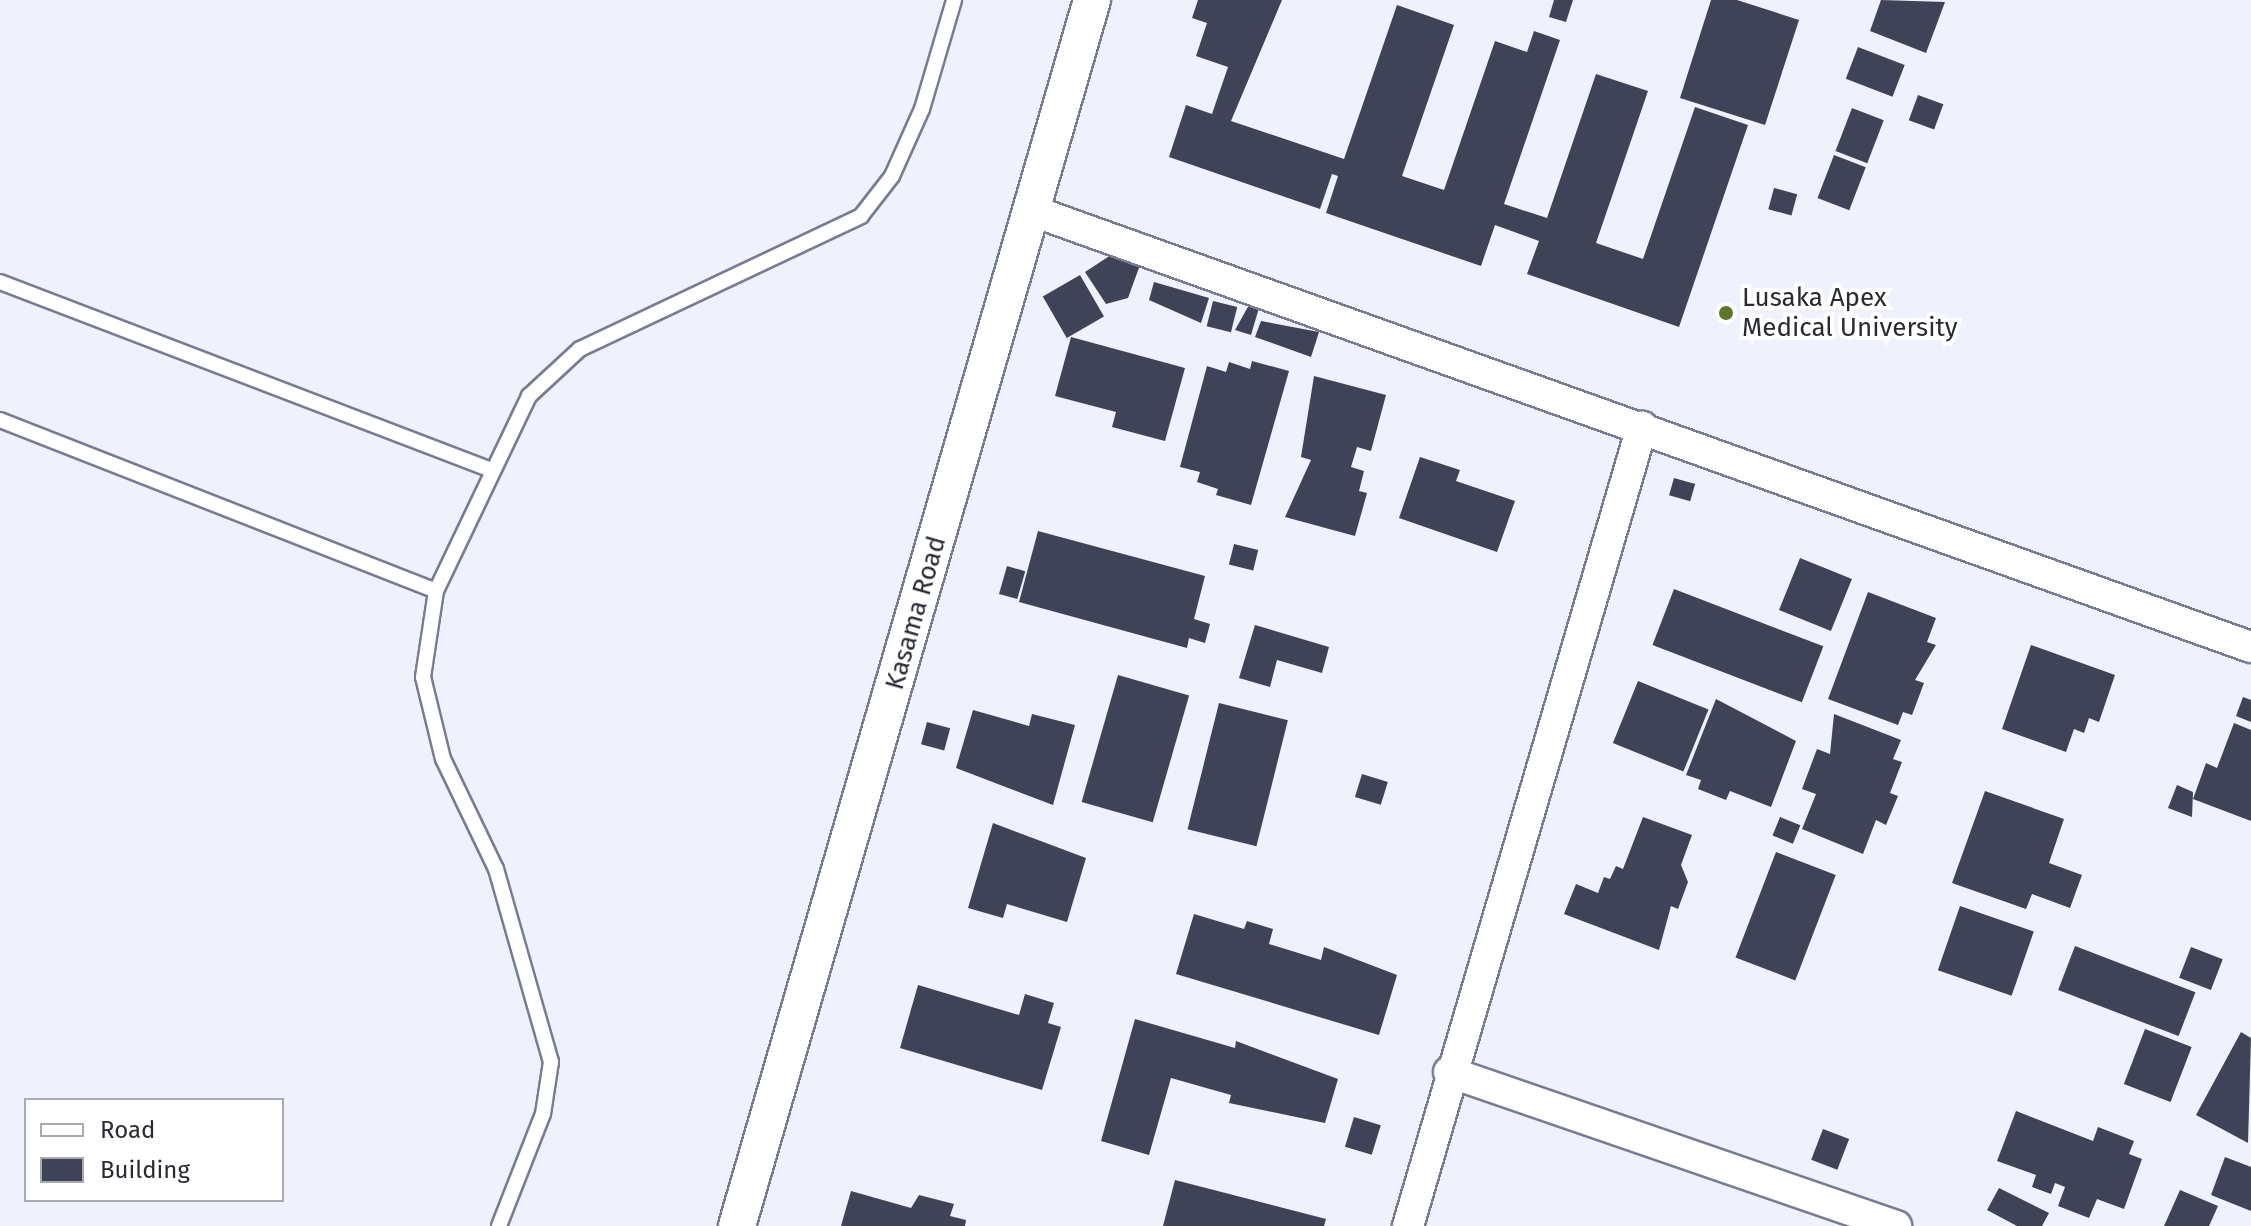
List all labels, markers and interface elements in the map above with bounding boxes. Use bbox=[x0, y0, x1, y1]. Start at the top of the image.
place label: Lusaka Apex Medical University bbox=[1742, 282, 1958, 344]
marker: Lusaka Apex Medical University bbox=[1717, 304, 1735, 322]
street label: Kasama Road bbox=[879, 533, 953, 693]
legend bbox=[24, 1098, 284, 1202]
text: Road bbox=[100, 1116, 155, 1144]
text: Building bbox=[100, 1156, 190, 1184]

